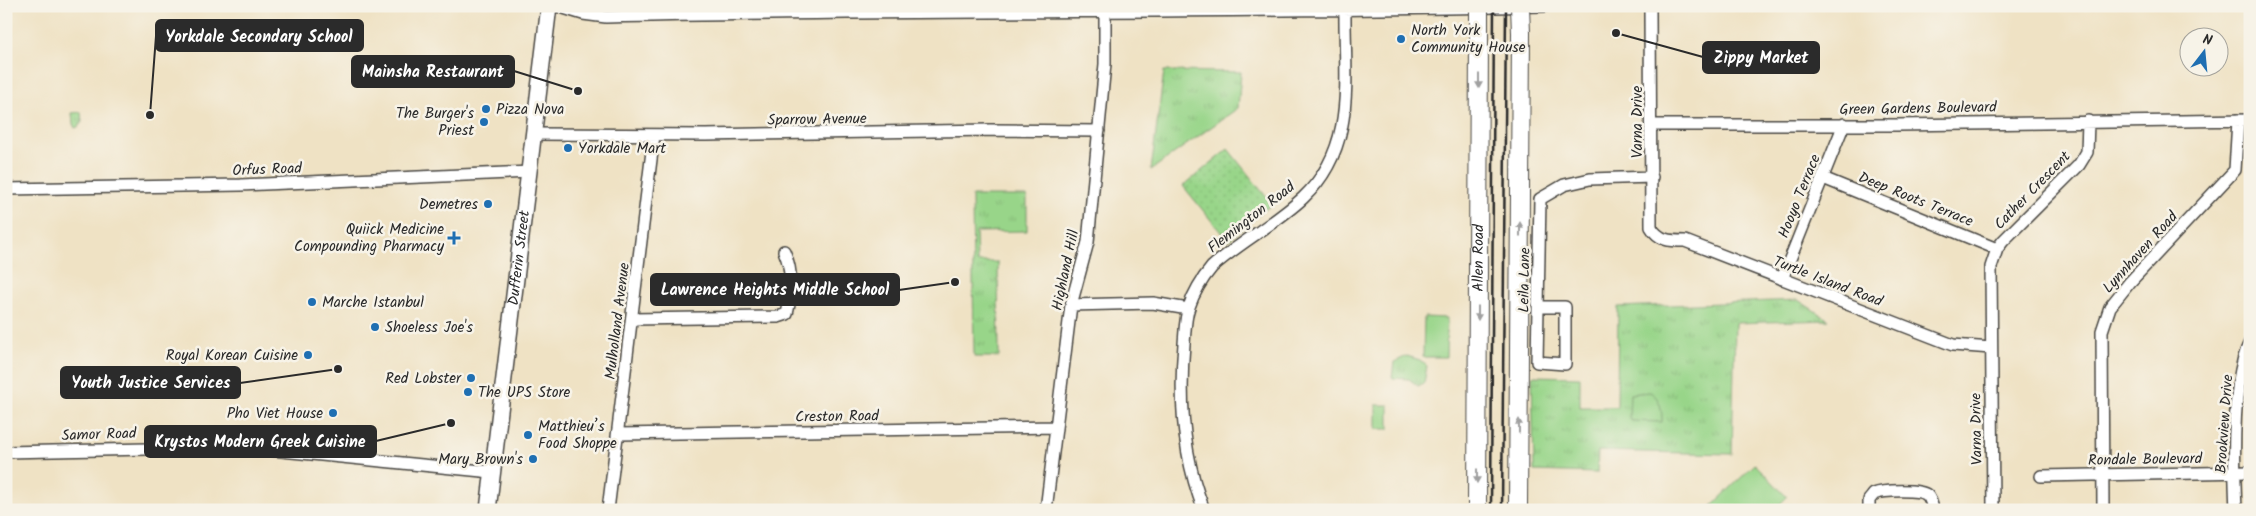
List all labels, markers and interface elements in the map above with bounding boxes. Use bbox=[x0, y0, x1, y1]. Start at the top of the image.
place label: North York Community House bbox=[1411, 19, 1526, 60]
callout: Yorkdale Secondary School bbox=[156, 20, 363, 51]
text: Yorkdale Secondary School bbox=[165, 25, 353, 50]
north arrow bbox=[2178, 28, 2228, 78]
text: N bbox=[2200, 29, 2215, 52]
marker: North York Community House bbox=[1395, 33, 1407, 45]
callout: Zippy Market bbox=[1703, 42, 1819, 73]
text: Zippy Market bbox=[1713, 46, 1809, 71]
callout: Mainsha Restaurant bbox=[352, 56, 514, 87]
text: Mainsha Restaurant bbox=[362, 60, 505, 85]
one-way arrow bbox=[1475, 73, 1483, 89]
street label: Varna Drive bbox=[1626, 86, 1650, 158]
street label: Green Gardens Boulevard bbox=[1839, 96, 1997, 122]
place label: Pizza Nova bbox=[496, 98, 564, 122]
place label: The Burger's Priest bbox=[396, 102, 475, 143]
marker: Pizza Nova bbox=[480, 103, 492, 115]
street label: Sparrow Avenue bbox=[767, 107, 867, 133]
marker: The Burger's Priest bbox=[478, 116, 490, 128]
place label: Yorkdale Mart bbox=[578, 137, 666, 161]
marker: Yorkdale Mart bbox=[562, 142, 574, 154]
street label: Cather Crescent bbox=[1989, 146, 2077, 236]
street label: Hooyo Terrace bbox=[1772, 151, 1828, 242]
street label: Orfus Road bbox=[232, 157, 303, 183]
street label: Deep Roots Terrace bbox=[1855, 166, 1977, 234]
street label: Flemington Road bbox=[1203, 176, 1301, 260]
place label: Demetres bbox=[419, 193, 479, 217]
marker: Demetres bbox=[482, 198, 494, 210]
street label: Lynnhaven Road bbox=[2097, 206, 2185, 299]
street label: Dufferin Street bbox=[502, 209, 537, 307]
place label: Quiick Medicine Compounding Pharmacy bbox=[294, 218, 445, 259]
one-way arrow bbox=[1516, 220, 1524, 236]
street label: Allen Road bbox=[1467, 224, 1491, 292]
street label: Highland Hill bbox=[1046, 227, 1086, 313]
marker: Quiick Medicine Compounding Pharmacy bbox=[448, 232, 460, 244]
street label: Leila Lane bbox=[1512, 247, 1538, 313]
street label: Turtle Island Road bbox=[1769, 250, 1886, 314]
street label: Mulholland Avenue bbox=[599, 261, 637, 381]
callout: Lawrence Heights Middle School bbox=[651, 274, 899, 305]
text: Lawrence Heights Middle School bbox=[661, 278, 890, 303]
place label: Marche Istanbul bbox=[322, 291, 424, 315]
marker: Marche Istanbul bbox=[306, 296, 318, 308]
one-way arrow bbox=[1474, 305, 1482, 321]
place label: Shoeless Joe's bbox=[385, 316, 474, 340]
marker: Shoeless Joe's bbox=[369, 321, 381, 333]
place label: Royal Korean Cuisine bbox=[166, 344, 298, 368]
marker: Royal Korean Cuisine bbox=[302, 349, 314, 361]
callout: Youth Justice Services bbox=[61, 367, 240, 398]
place label: Red Lobster bbox=[385, 367, 462, 391]
text: Youth Justice Services bbox=[71, 371, 231, 396]
marker: Red Lobster bbox=[465, 372, 477, 384]
street label: Brookview Drive bbox=[2210, 374, 2240, 474]
place label: The UPS Store bbox=[478, 381, 570, 405]
marker: The UPS Store bbox=[462, 386, 474, 398]
street label: Varna Drive bbox=[1964, 392, 1990, 465]
place label: Pho Viet House bbox=[227, 402, 323, 426]
street label: Creston Road bbox=[795, 404, 880, 430]
marker: Pho Viet House bbox=[327, 407, 339, 419]
place label: Matthieu’s Food Shoppe bbox=[538, 415, 617, 456]
one-way arrow bbox=[1515, 418, 1523, 434]
street label: Samor Road bbox=[61, 422, 137, 448]
callout: Krystos Modern Greek Cuisine bbox=[145, 426, 376, 457]
marker: Matthieu’s Food Shoppe bbox=[522, 429, 534, 441]
text: Krystos Modern Greek Cuisine bbox=[154, 430, 366, 455]
street label: Rondale Boulevard bbox=[2088, 447, 2203, 473]
place label: Mary Brown's bbox=[438, 448, 524, 472]
marker: Mary Brown's bbox=[527, 453, 539, 465]
one-way arrow bbox=[1473, 468, 1481, 484]

